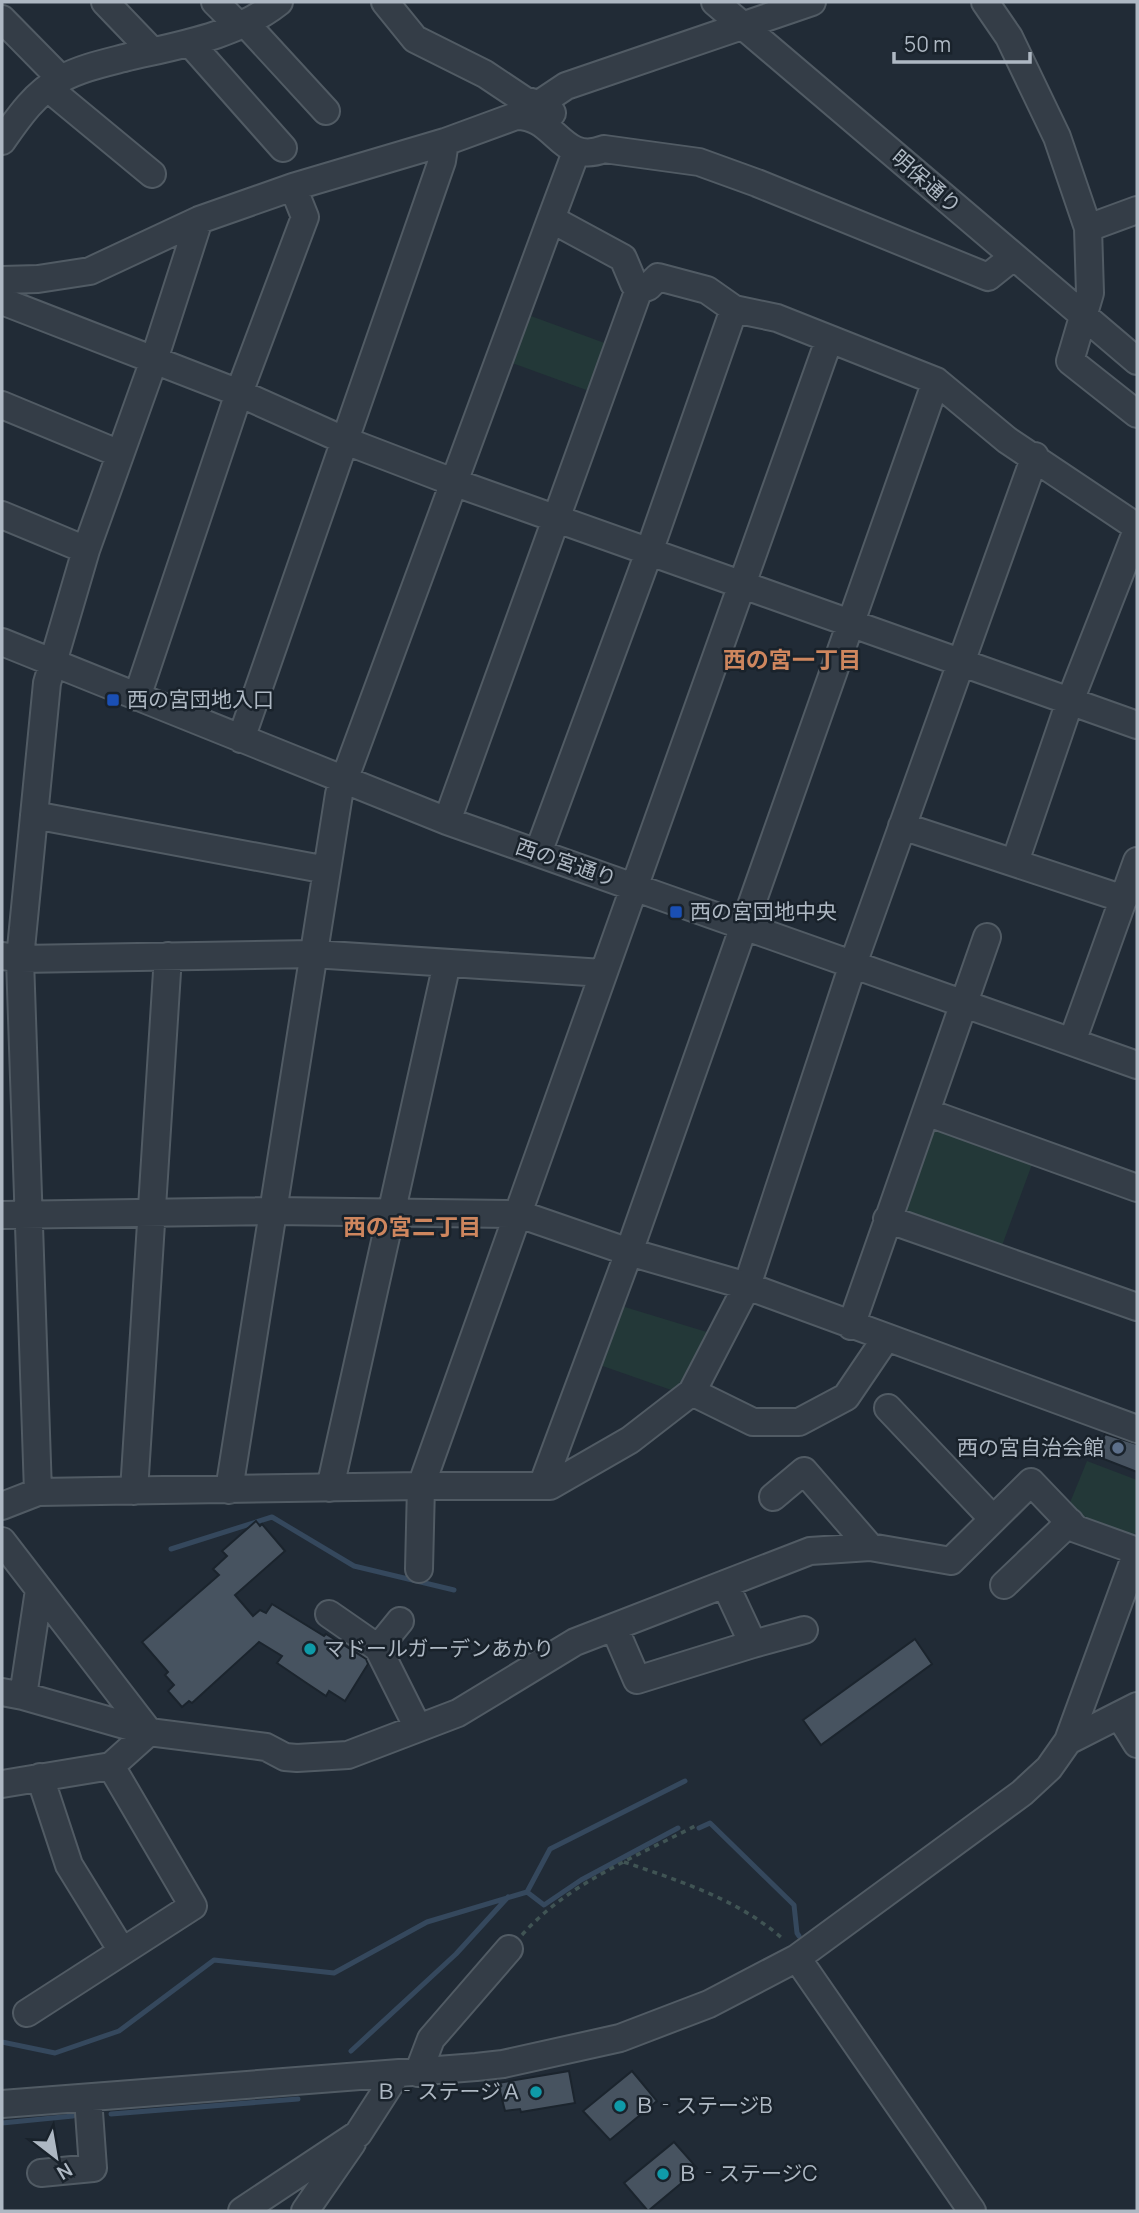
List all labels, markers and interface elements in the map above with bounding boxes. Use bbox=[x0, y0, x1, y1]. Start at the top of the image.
scale bar bbox=[894, 21, 1030, 65]
text: 50 m bbox=[904, 30, 951, 58]
street label: 明保通り bbox=[886, 143, 968, 219]
district label: 西の宮一丁目 bbox=[723, 643, 861, 675]
place label: 西の宮団地入口 bbox=[127, 685, 274, 713]
marker: 西の宮団地入口 bbox=[105, 692, 121, 708]
street label: 西の宮通り bbox=[512, 832, 621, 892]
place label: 西の宮団地中央 bbox=[690, 897, 837, 925]
marker: 西の宮団地中央 bbox=[668, 904, 684, 920]
district label: 西の宮二丁目 bbox=[343, 1210, 481, 1242]
place label: 西の宮自治会館 bbox=[957, 1433, 1104, 1461]
marker: 西の宮自治会館 bbox=[1110, 1440, 1126, 1456]
place label: マドールガーデンあかり bbox=[324, 1634, 554, 1662]
marker: マドールガーデンあかり bbox=[302, 1641, 318, 1657]
place label: Ｂ‐ステージＡ bbox=[375, 2077, 522, 2105]
marker: Ｂ‐ステージＡ bbox=[528, 2084, 544, 2100]
place label: Ｂ‐ステージB bbox=[634, 2091, 773, 2119]
marker: Ｂ‐ステージB bbox=[612, 2098, 628, 2114]
north arrow bbox=[21, 2122, 91, 2192]
text: N bbox=[52, 2157, 77, 2186]
place label: Ｂ‐ステージC bbox=[677, 2159, 818, 2187]
marker: Ｂ‐ステージC bbox=[655, 2166, 671, 2182]

